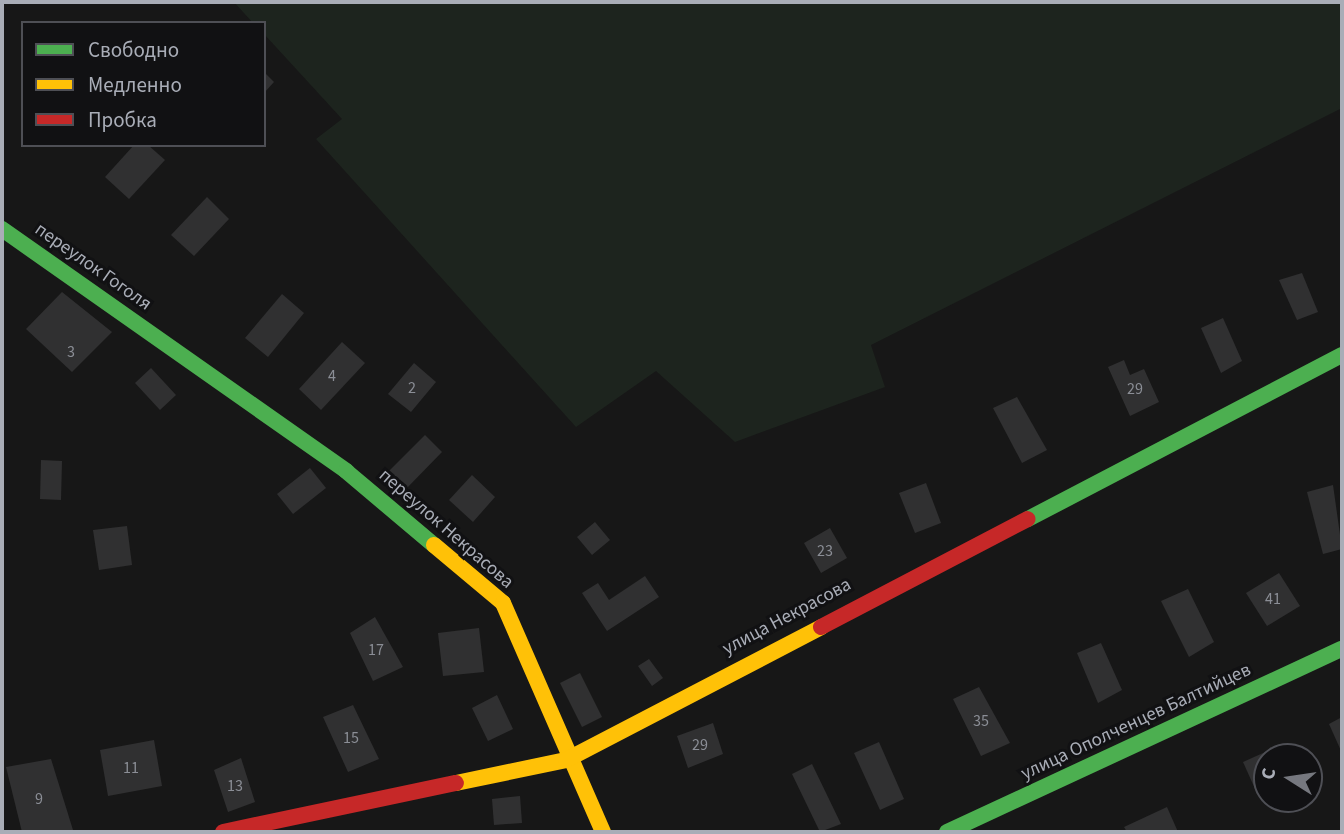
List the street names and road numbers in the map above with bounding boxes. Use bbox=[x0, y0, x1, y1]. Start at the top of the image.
street label: переулок Гоголя bbox=[30, 218, 156, 316]
street label: переулок Некрасова bbox=[374, 464, 518, 594]
street label: улица Некрасова bbox=[719, 573, 855, 661]
street label: улица Ополченцев Балтийцев bbox=[1017, 659, 1255, 785]

